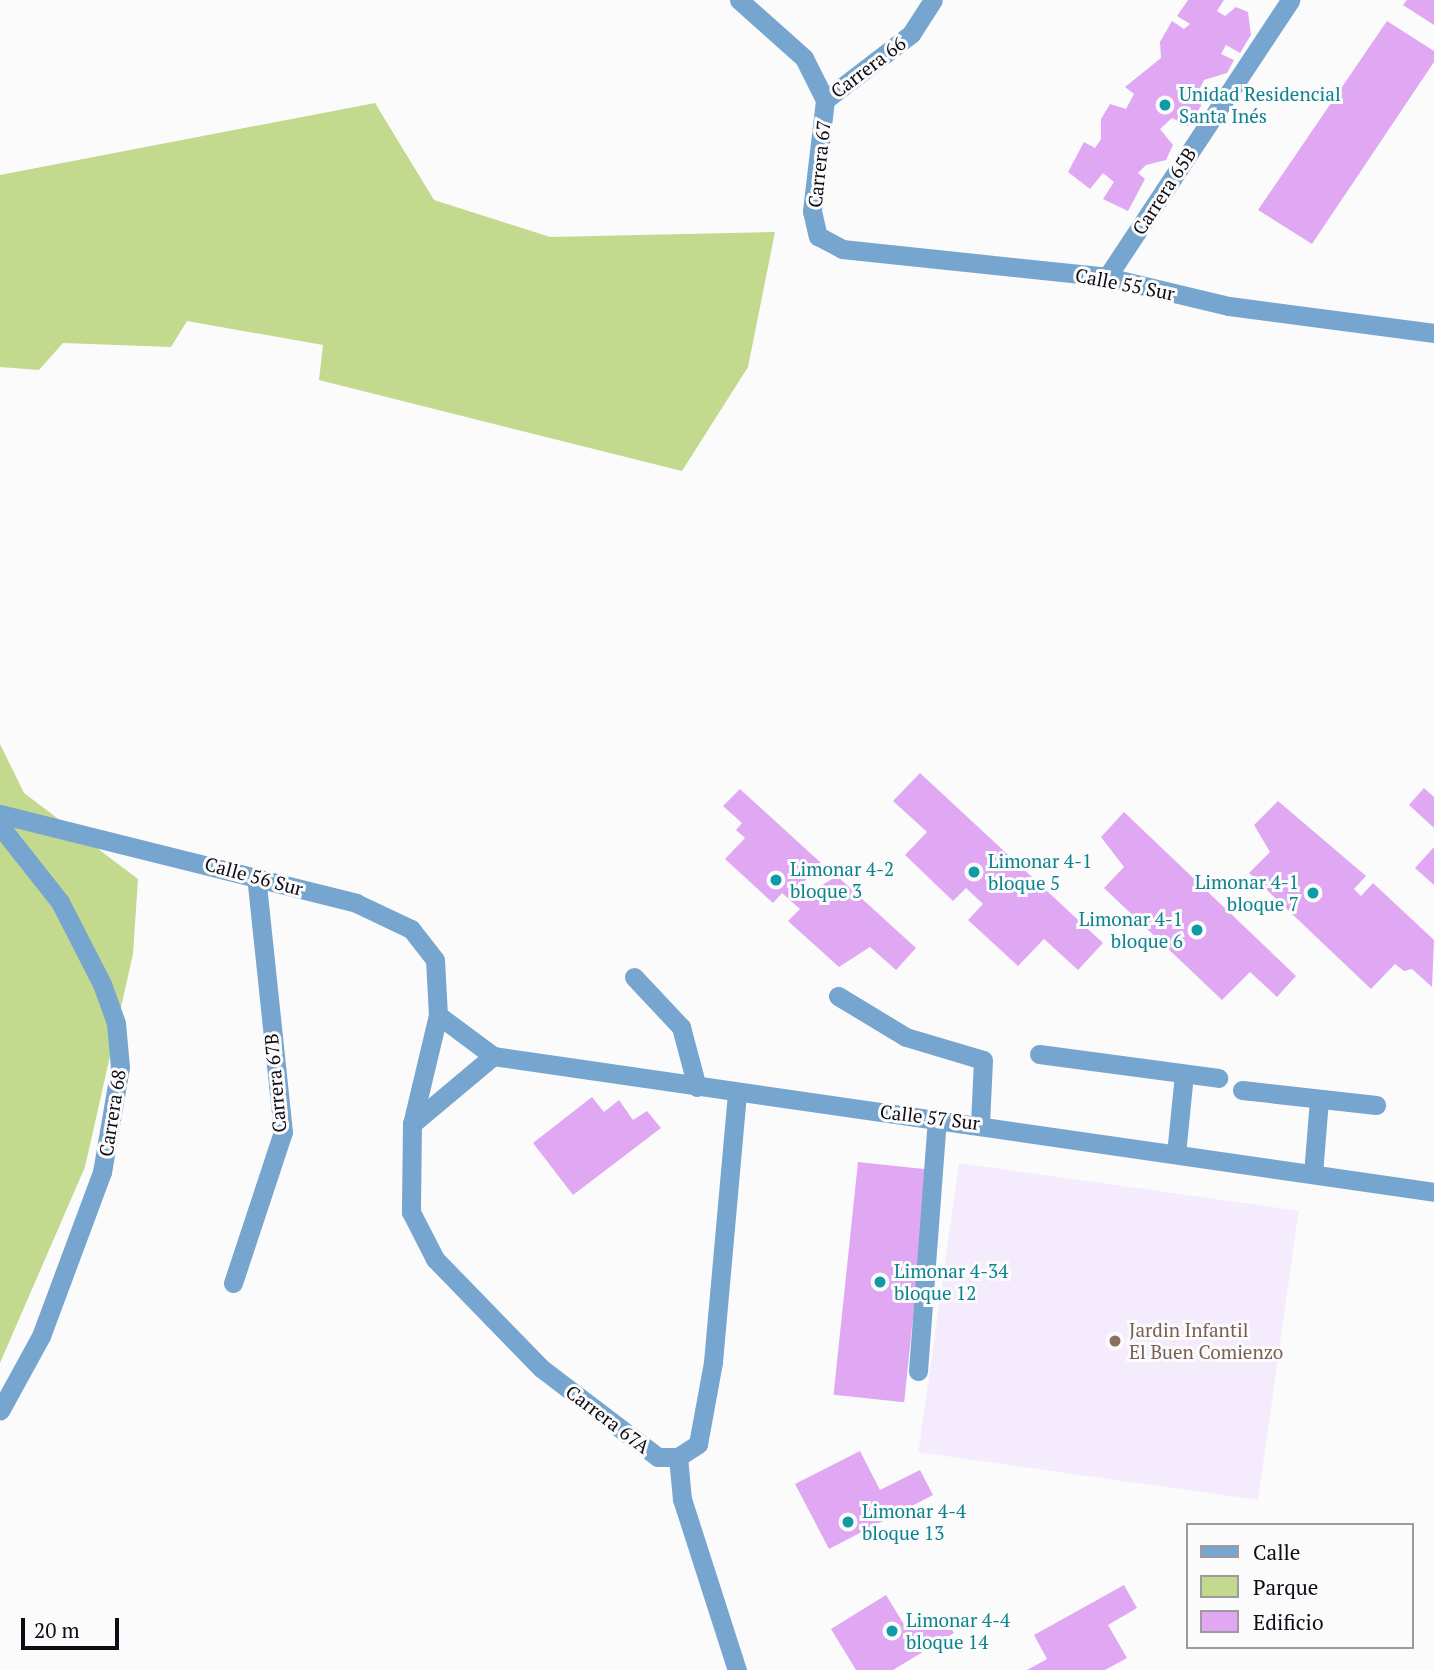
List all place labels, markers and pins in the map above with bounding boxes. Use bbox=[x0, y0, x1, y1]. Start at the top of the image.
place label: Unidad Residencial Santa Inés bbox=[1179, 83, 1341, 127]
marker: Unidad Residencial Santa Inés bbox=[1157, 97, 1173, 113]
place label: Limonar 4-1 bloque 5 bbox=[988, 850, 1092, 894]
place label: Limonar 4-2 bloque 3 bbox=[790, 858, 894, 902]
marker: Limonar 4-1 bloque 5 bbox=[966, 864, 982, 880]
place label: Limonar 4-1 bloque 7 bbox=[1195, 871, 1299, 915]
marker: Limonar 4-2 bloque 3 bbox=[768, 872, 784, 888]
marker: Limonar 4-1 bloque 7 bbox=[1305, 885, 1321, 901]
place label: Limonar 4-1 bloque 6 bbox=[1079, 908, 1183, 952]
marker: Limonar 4-1 bloque 6 bbox=[1189, 922, 1205, 938]
place label: Limonar 4-34 bloque 12 bbox=[894, 1260, 1008, 1304]
marker: Limonar 4-34 bloque 12 bbox=[872, 1274, 888, 1290]
place label: Jardin Infantil El Buen Comienzo bbox=[1129, 1319, 1283, 1363]
marker: Jardin Infantil El Buen Comienzo bbox=[1107, 1333, 1123, 1349]
place label: Limonar 4-4 bloque 13 bbox=[862, 1500, 966, 1544]
marker: Limonar 4-4 bloque 13 bbox=[840, 1514, 856, 1530]
place label: Limonar 4-4 bloque 14 bbox=[906, 1609, 1010, 1653]
marker: Limonar 4-4 bloque 14 bbox=[884, 1623, 900, 1639]

